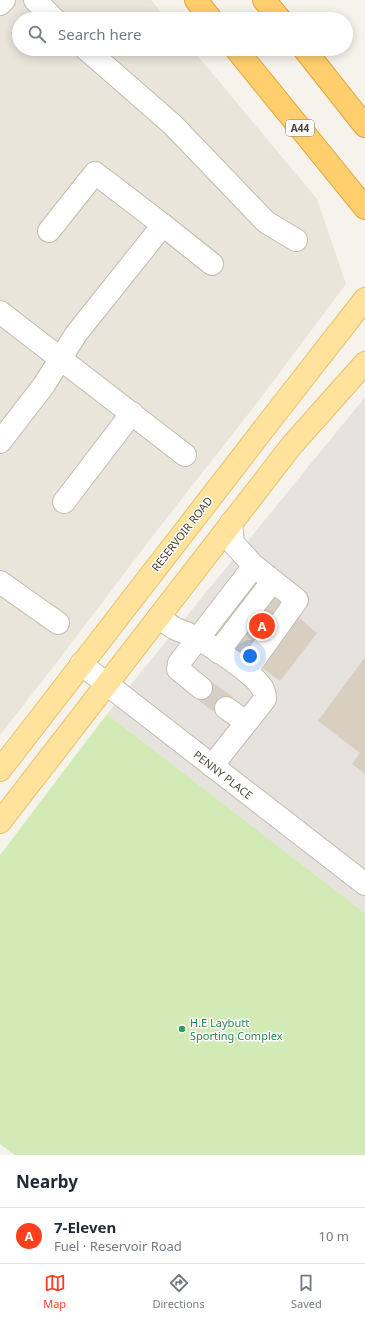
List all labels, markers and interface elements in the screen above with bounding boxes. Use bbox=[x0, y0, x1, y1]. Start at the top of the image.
search box bbox=[12, 12, 353, 56]
icon: search bbox=[26, 23, 48, 45]
text: Search here bbox=[58, 24, 141, 44]
road number: A44 bbox=[286, 120, 314, 136]
street label: RESERVOIR ROAD bbox=[148, 493, 215, 574]
pin: A bbox=[249, 611, 275, 641]
your location bbox=[240, 646, 260, 666]
street label: PENNY PLACE bbox=[191, 747, 256, 802]
place label: H.E Laybutt Sporting Complex bbox=[190, 1015, 283, 1043]
marker: H.E Laybutt Sporting Complex bbox=[177, 1024, 187, 1034]
text: Nearby bbox=[16, 1170, 78, 1193]
text: 7-Eleven bbox=[54, 1217, 116, 1237]
text: A bbox=[25, 1227, 34, 1245]
text: 10 m bbox=[319, 1227, 349, 1245]
text: Fuel · Reservoir Road bbox=[54, 1237, 182, 1255]
tab: Map bbox=[43, 1272, 66, 1311]
tab: Directions bbox=[152, 1272, 205, 1311]
tab: Saved bbox=[291, 1272, 322, 1311]

